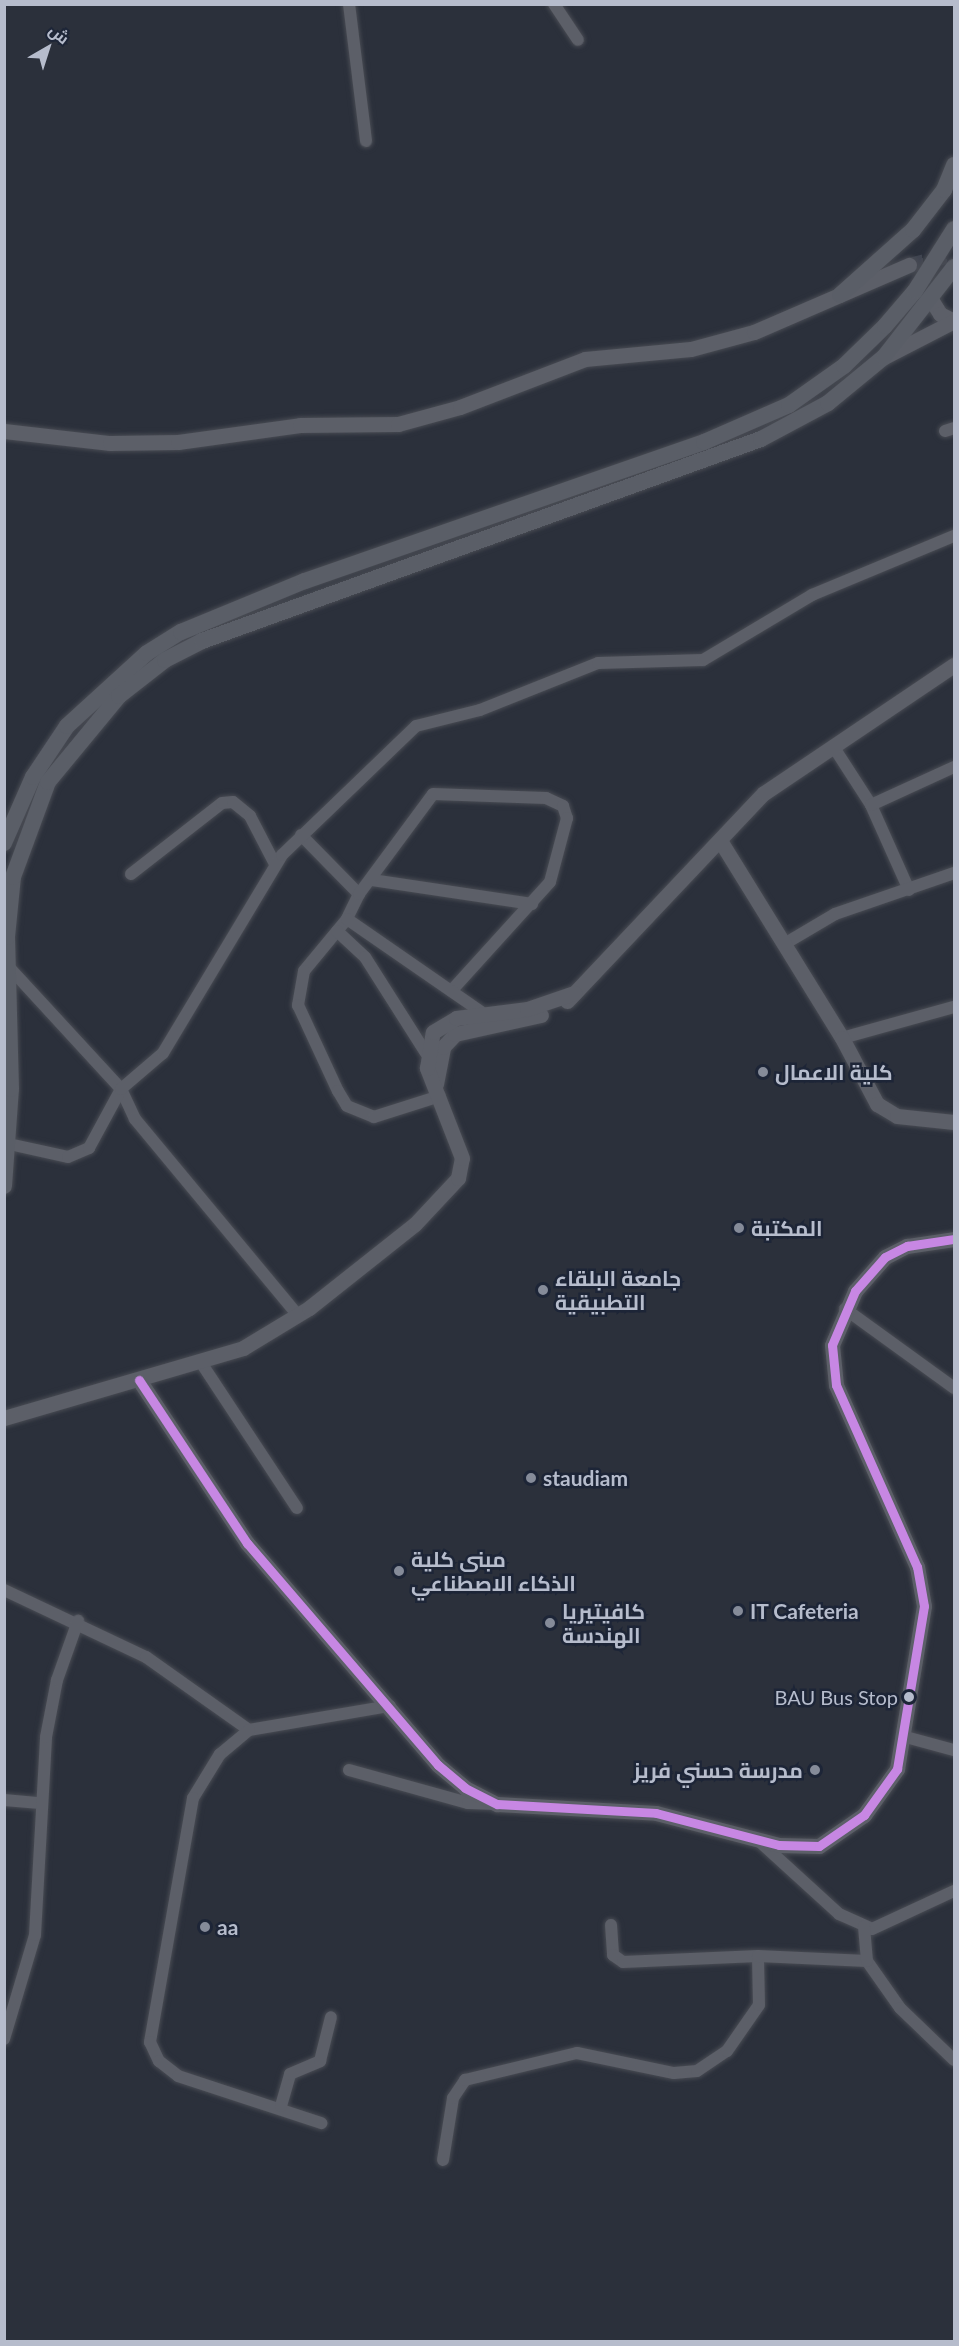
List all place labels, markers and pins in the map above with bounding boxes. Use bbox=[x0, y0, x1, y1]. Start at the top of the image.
place label: كلية الاعمال bbox=[775, 1059, 893, 1085]
marker: كلية الاعمال bbox=[756, 1065, 770, 1079]
place label: المكتبة bbox=[751, 1215, 822, 1241]
marker: المكتبة bbox=[732, 1221, 746, 1235]
place label: جامعة البلقاء التطبيقية bbox=[555, 1265, 681, 1315]
marker: جامعة البلقاء التطبيقية bbox=[536, 1283, 550, 1297]
place label: staudiam bbox=[543, 1465, 628, 1491]
marker: staudiam bbox=[524, 1471, 538, 1485]
place label: مبنى كلية الذكاء الاصطناعي bbox=[411, 1546, 576, 1596]
marker: مبنى كلية الذكاء الاصطناعي bbox=[392, 1564, 406, 1578]
place label: كافيتيريا الهندسة bbox=[562, 1598, 645, 1648]
place label: IT Cafeteria bbox=[750, 1598, 859, 1624]
marker: IT Cafeteria bbox=[731, 1604, 745, 1618]
marker: كافيتيريا الهندسة bbox=[543, 1616, 557, 1630]
place label: BAU Bus Stop bbox=[775, 1685, 898, 1709]
marker: BAU Bus Stop bbox=[903, 1691, 915, 1703]
place label: مدرسة حسني فريز bbox=[633, 1757, 803, 1783]
marker: مدرسة حسني فريز bbox=[808, 1763, 822, 1777]
place label: aa bbox=[217, 1914, 238, 1940]
marker: aa bbox=[198, 1920, 212, 1934]

